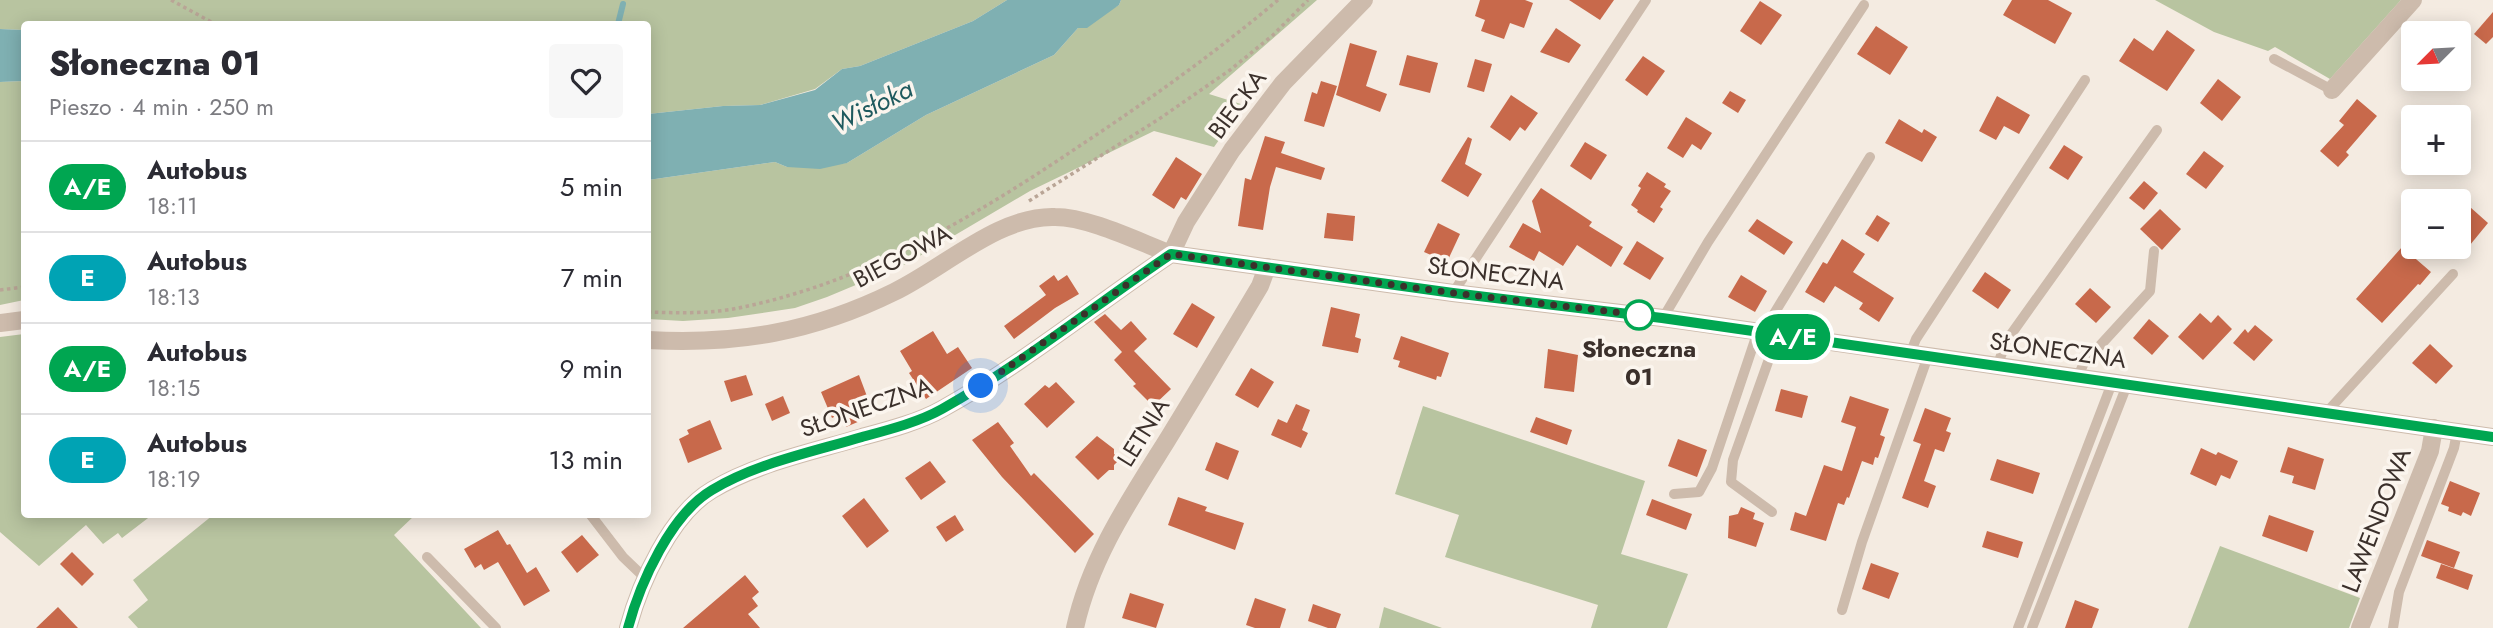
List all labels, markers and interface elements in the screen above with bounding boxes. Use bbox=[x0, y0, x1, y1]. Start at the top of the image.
north arrow bbox=[2401, 21, 2471, 91]
map controls bbox=[2401, 21, 2471, 259]
text: Słoneczna 01 bbox=[49, 40, 260, 87]
button: heart bbox=[549, 44, 623, 118]
street label: BIECKA bbox=[1199, 62, 1275, 146]
water label: Wisłoka bbox=[825, 70, 920, 142]
text: Pieszo · 4 min · 250 m bbox=[49, 90, 274, 124]
button: + bbox=[2401, 105, 2471, 175]
text: Autobus bbox=[147, 151, 247, 189]
text: 5 min bbox=[560, 168, 623, 206]
text: A/E bbox=[64, 169, 111, 204]
text: 18:11 bbox=[147, 189, 198, 223]
button: − bbox=[2401, 189, 2471, 259]
street label: BIEGOWA bbox=[847, 215, 957, 296]
text: Autobus bbox=[147, 242, 247, 280]
street label: SŁONECZNA bbox=[1426, 247, 1567, 299]
text: 7 min bbox=[561, 259, 623, 297]
text: E bbox=[80, 260, 95, 295]
text: 18:13 bbox=[147, 280, 200, 314]
marker: Słoneczna 01 bbox=[1624, 300, 1654, 330]
line badge: A/E bbox=[1753, 314, 1833, 360]
text: A/E bbox=[1769, 319, 1817, 354]
street label: SŁONECZNA bbox=[1987, 323, 2129, 377]
place label: Słoneczna 01 bbox=[1582, 331, 1696, 394]
text: Autobus bbox=[147, 333, 247, 371]
text: 9 min bbox=[560, 350, 623, 388]
text: A/E bbox=[64, 351, 111, 386]
street label: SŁONECZNA bbox=[795, 368, 937, 446]
your location bbox=[963, 368, 998, 403]
text: 18:15 bbox=[147, 371, 200, 405]
street label: LETNIA bbox=[1108, 391, 1178, 473]
text: Autobus bbox=[147, 424, 247, 462]
text: 13 min bbox=[549, 441, 623, 479]
text: E bbox=[80, 442, 95, 477]
street label: LAWENDOWA bbox=[2332, 442, 2420, 597]
text: 18:19 bbox=[147, 462, 200, 496]

